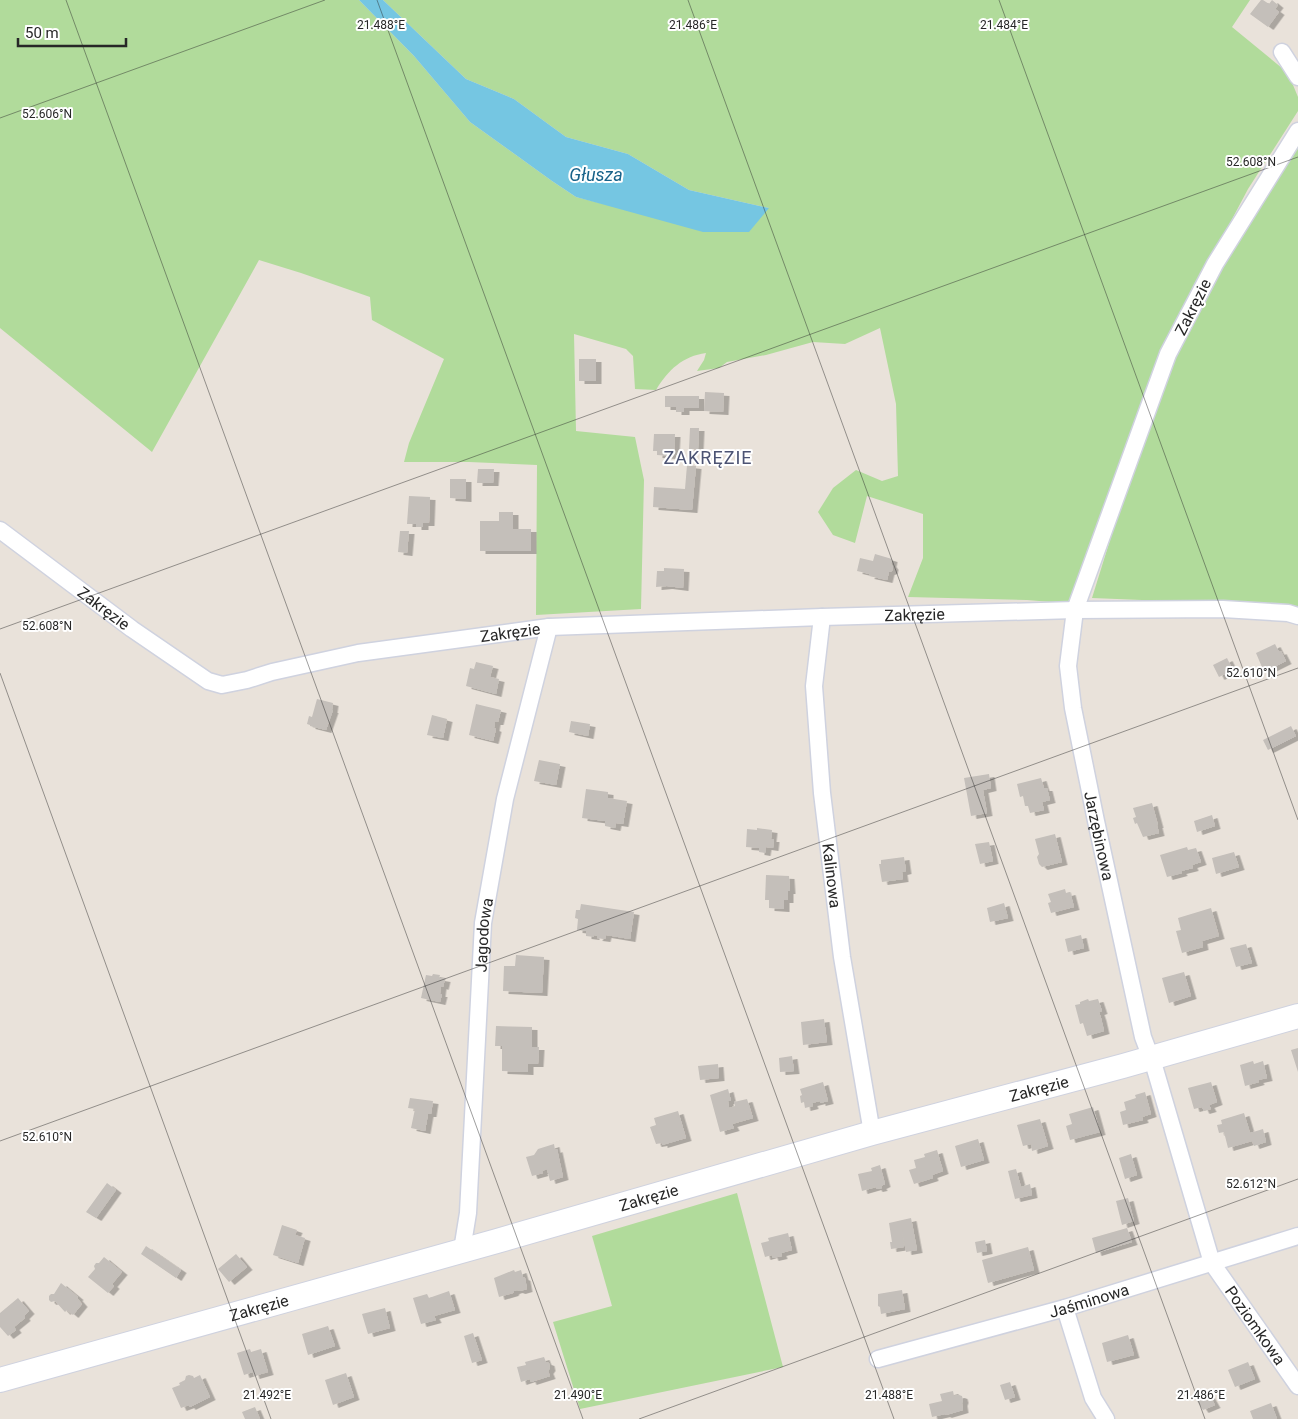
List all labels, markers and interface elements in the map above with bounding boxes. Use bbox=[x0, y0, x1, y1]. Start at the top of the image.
scale bar bbox=[18, 15, 125, 47]
text: 21.488°E bbox=[357, 18, 405, 32]
text: 21.486°E bbox=[669, 18, 717, 32]
text: 21.484°E bbox=[980, 18, 1028, 32]
text: 50 m bbox=[25, 24, 59, 42]
text: 52.606°N bbox=[22, 107, 72, 121]
text: 52.608°N bbox=[1226, 155, 1276, 169]
water label: Głusza bbox=[569, 164, 623, 185]
street label: Zakręzie bbox=[1171, 276, 1215, 338]
district label: ZAKRĘZIE bbox=[663, 447, 753, 468]
street label: Zakręzie bbox=[74, 582, 134, 634]
street label: Zakręzie bbox=[884, 604, 945, 625]
text: 52.608°N bbox=[22, 619, 72, 633]
street label: Zakręzie bbox=[479, 619, 541, 646]
text: 52.610°N bbox=[1226, 666, 1276, 680]
street label: Jarzębinowa bbox=[1081, 790, 1118, 882]
street label: Kalinowa bbox=[819, 842, 845, 909]
street label: Jagodowa bbox=[471, 896, 497, 973]
street label: Zakręzie bbox=[1007, 1071, 1071, 1105]
text: 52.610°N bbox=[22, 1130, 72, 1144]
text: 52.612°N bbox=[1226, 1177, 1276, 1191]
street label: Zakręzie bbox=[617, 1180, 680, 1215]
street label: Jaśminowa bbox=[1047, 1279, 1131, 1321]
street label: Poziomkowa bbox=[1221, 1282, 1290, 1368]
street label: Zakręzie bbox=[227, 1290, 291, 1325]
text: 21.492°E bbox=[243, 1388, 291, 1402]
text: 21.490°E bbox=[554, 1388, 602, 1402]
text: 21.488°E bbox=[865, 1388, 913, 1402]
text: 21.486°E bbox=[1177, 1388, 1225, 1402]

